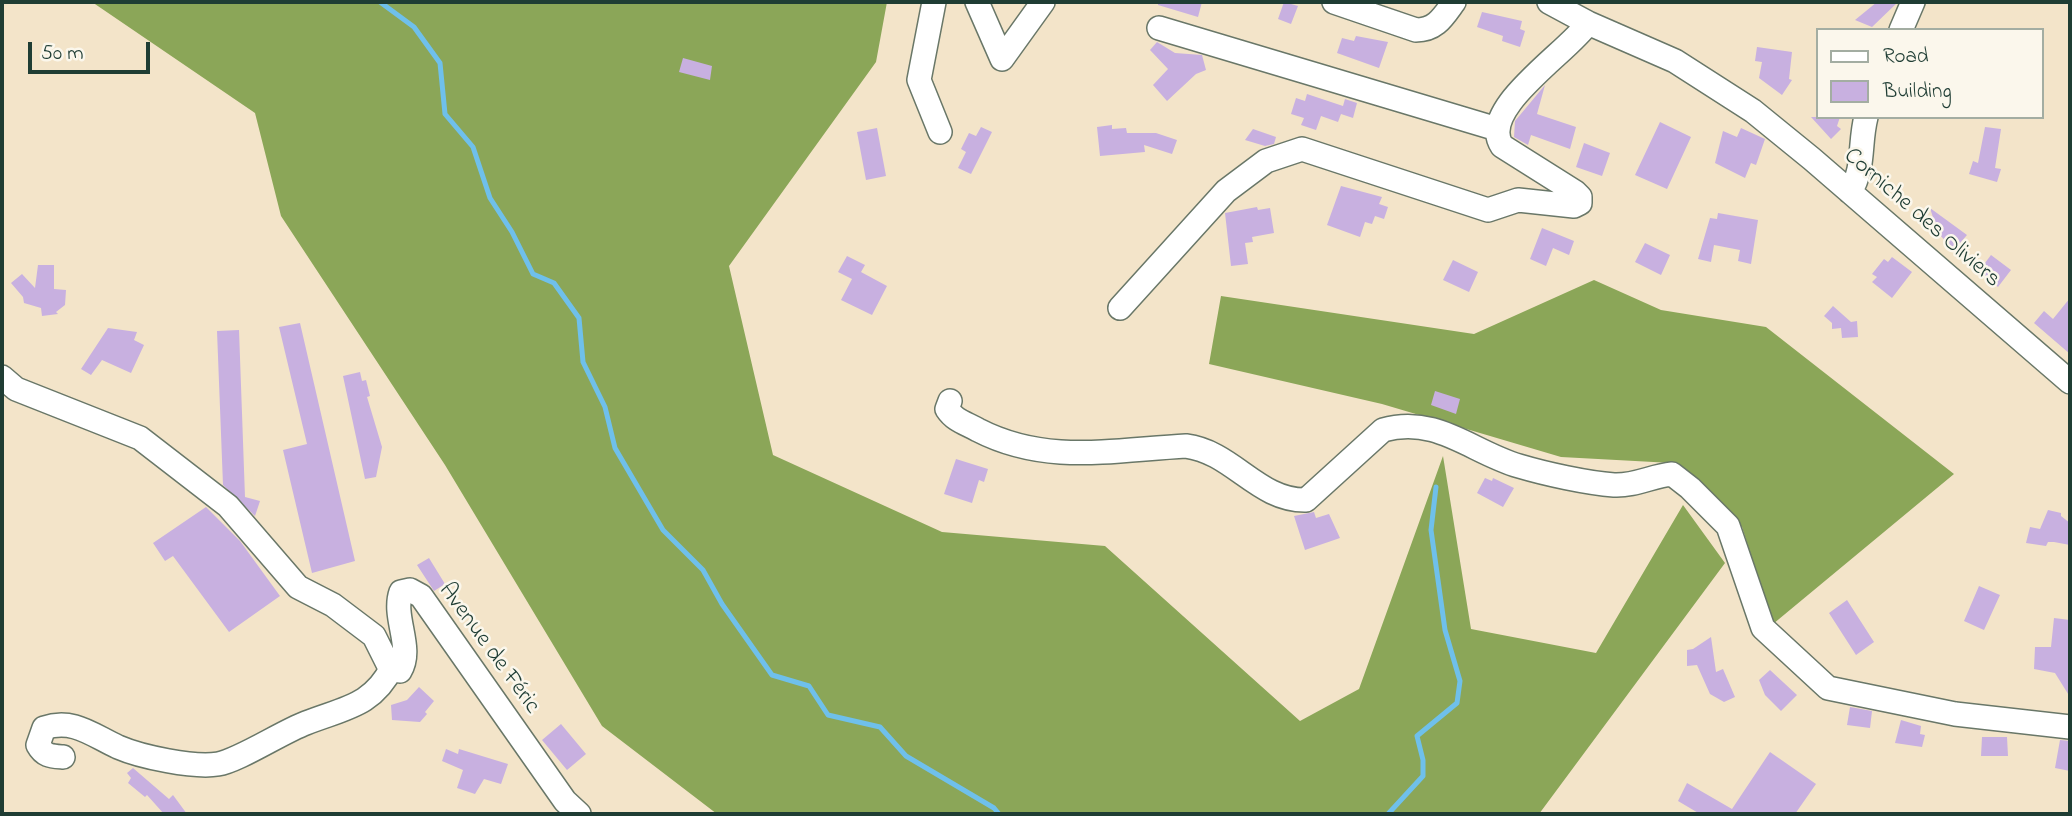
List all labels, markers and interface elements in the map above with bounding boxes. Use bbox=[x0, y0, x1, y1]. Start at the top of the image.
scale bar bbox=[32, 28, 154, 72]
legend bbox=[1816, 28, 2044, 119]
text: 50 m bbox=[41, 39, 84, 69]
text: Road bbox=[1883, 42, 1929, 72]
text: Building bbox=[1883, 77, 1952, 107]
street label: Corniche des Oliviers bbox=[1837, 143, 2005, 295]
street label: Avenue de Féric bbox=[431, 578, 545, 720]

